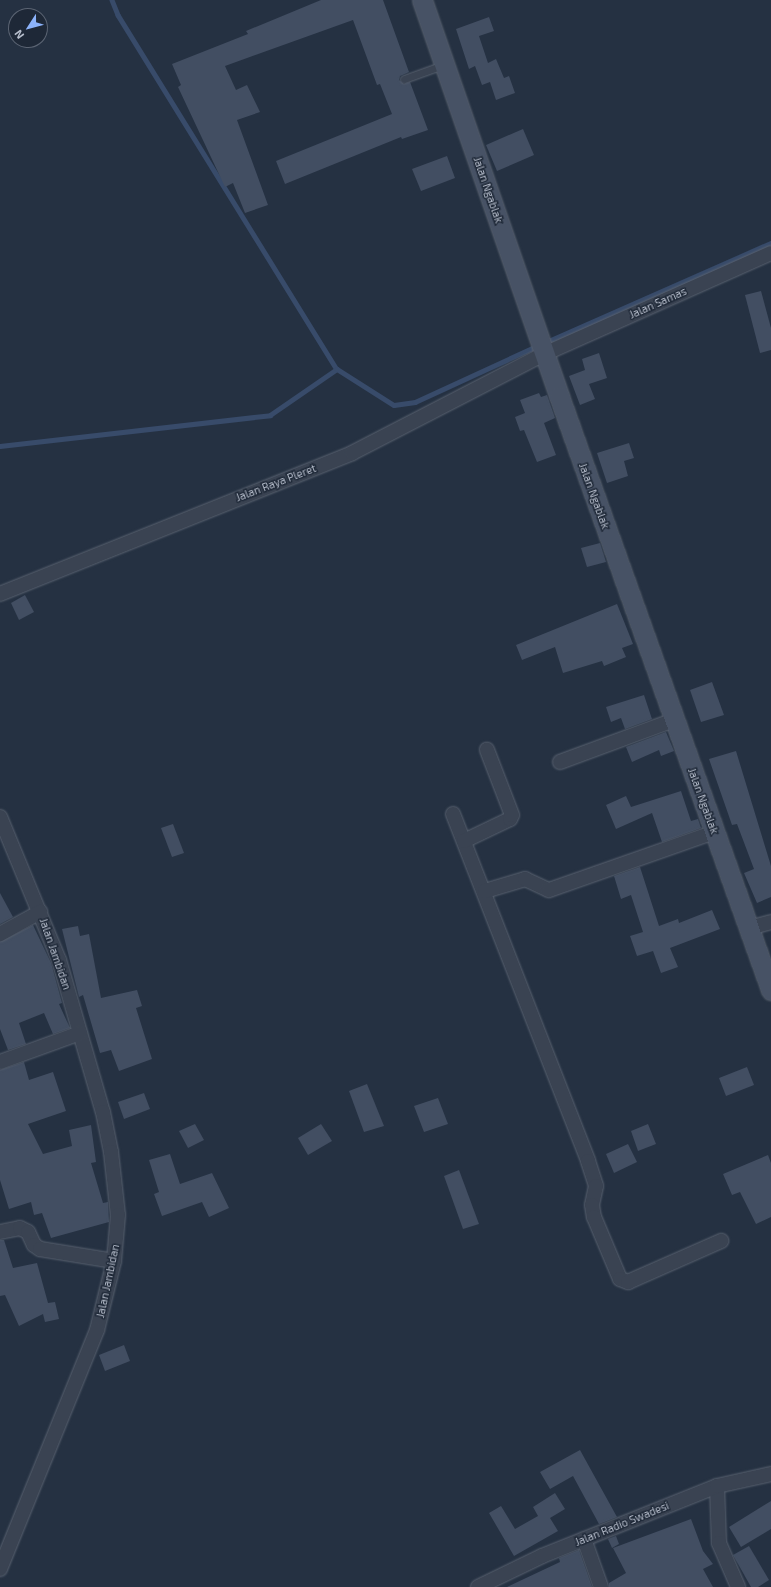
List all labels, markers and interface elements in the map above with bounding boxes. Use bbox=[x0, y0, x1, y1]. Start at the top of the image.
north arrow bbox=[8, 8, 48, 48]
text: N bbox=[11, 28, 26, 42]
street label: Jalan Ngablak bbox=[471, 155, 505, 225]
street label: Jalan Samas bbox=[627, 284, 689, 322]
street label: Jalan Ngablak bbox=[576, 461, 612, 531]
street label: Jalan Raya Pleret bbox=[234, 462, 318, 504]
street label: Jalan Ngablak bbox=[685, 766, 721, 836]
street label: Jalan Jambidan bbox=[37, 916, 73, 992]
street label: Jalan Jambidan bbox=[94, 1243, 122, 1319]
street label: Jalan Radio Swadesi bbox=[573, 1499, 671, 1549]

